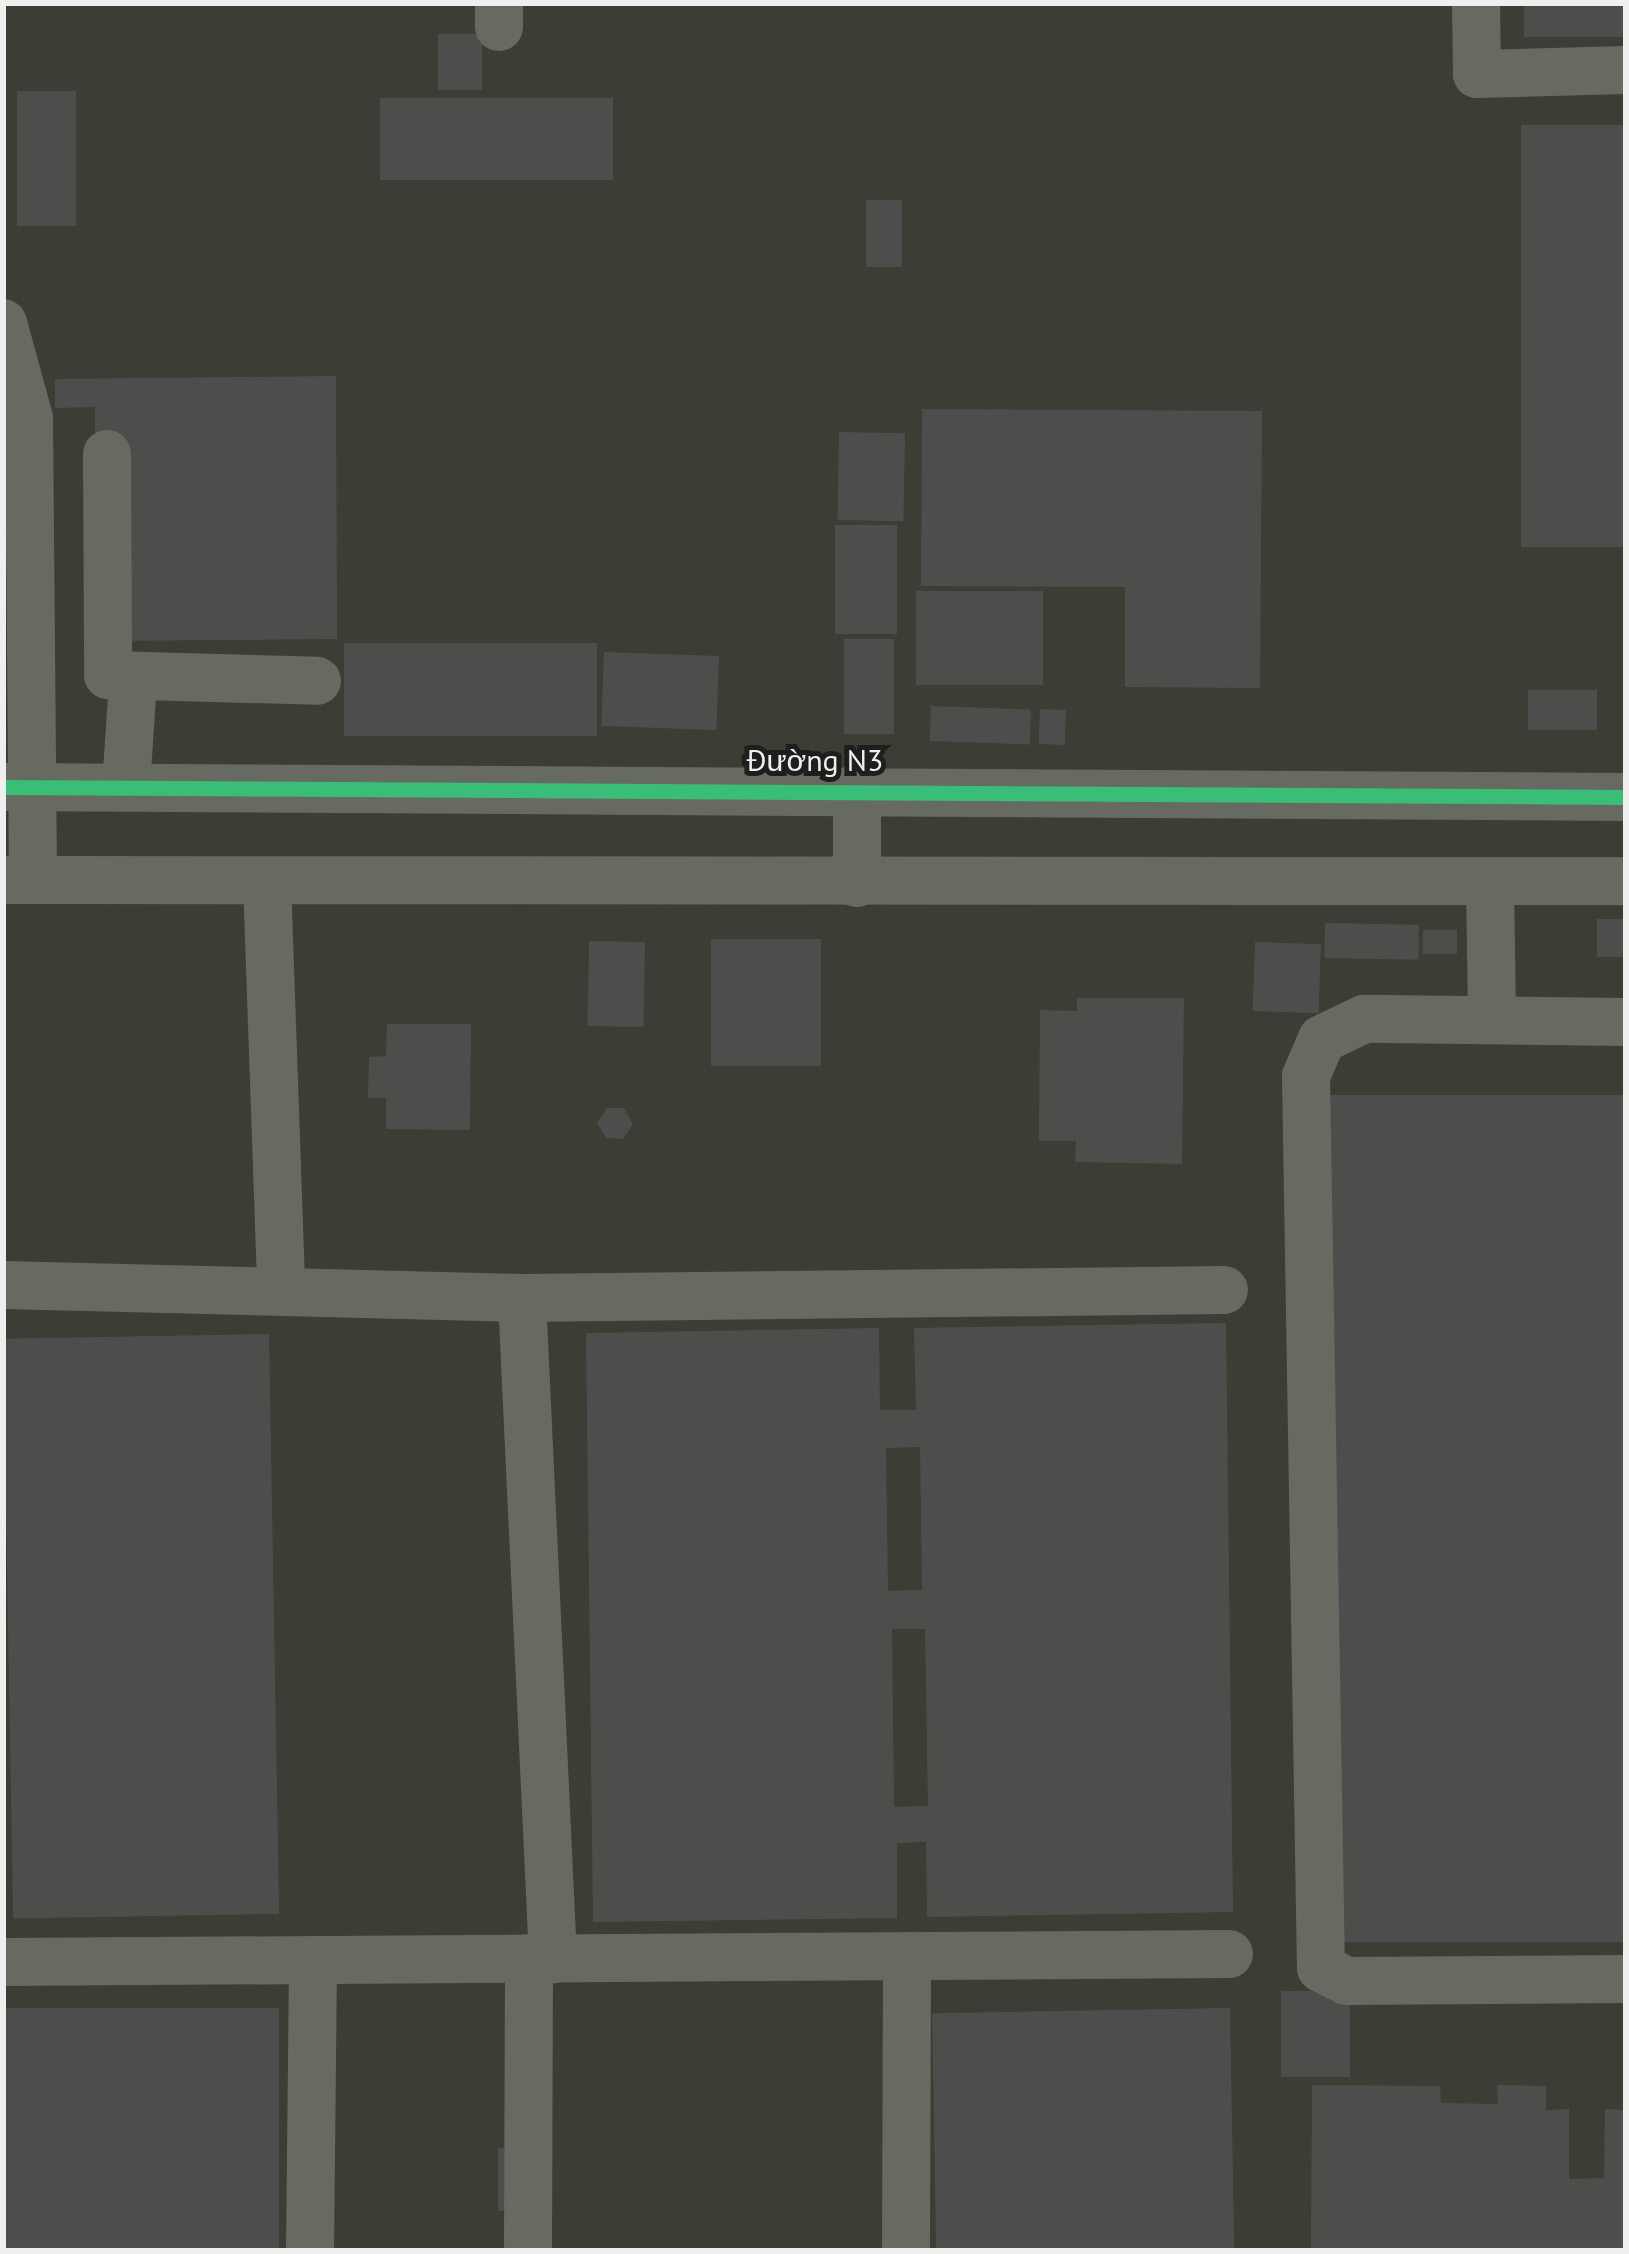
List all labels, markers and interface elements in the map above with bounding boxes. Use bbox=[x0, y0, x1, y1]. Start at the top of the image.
street label: Đường N3 bbox=[747, 742, 883, 778]

